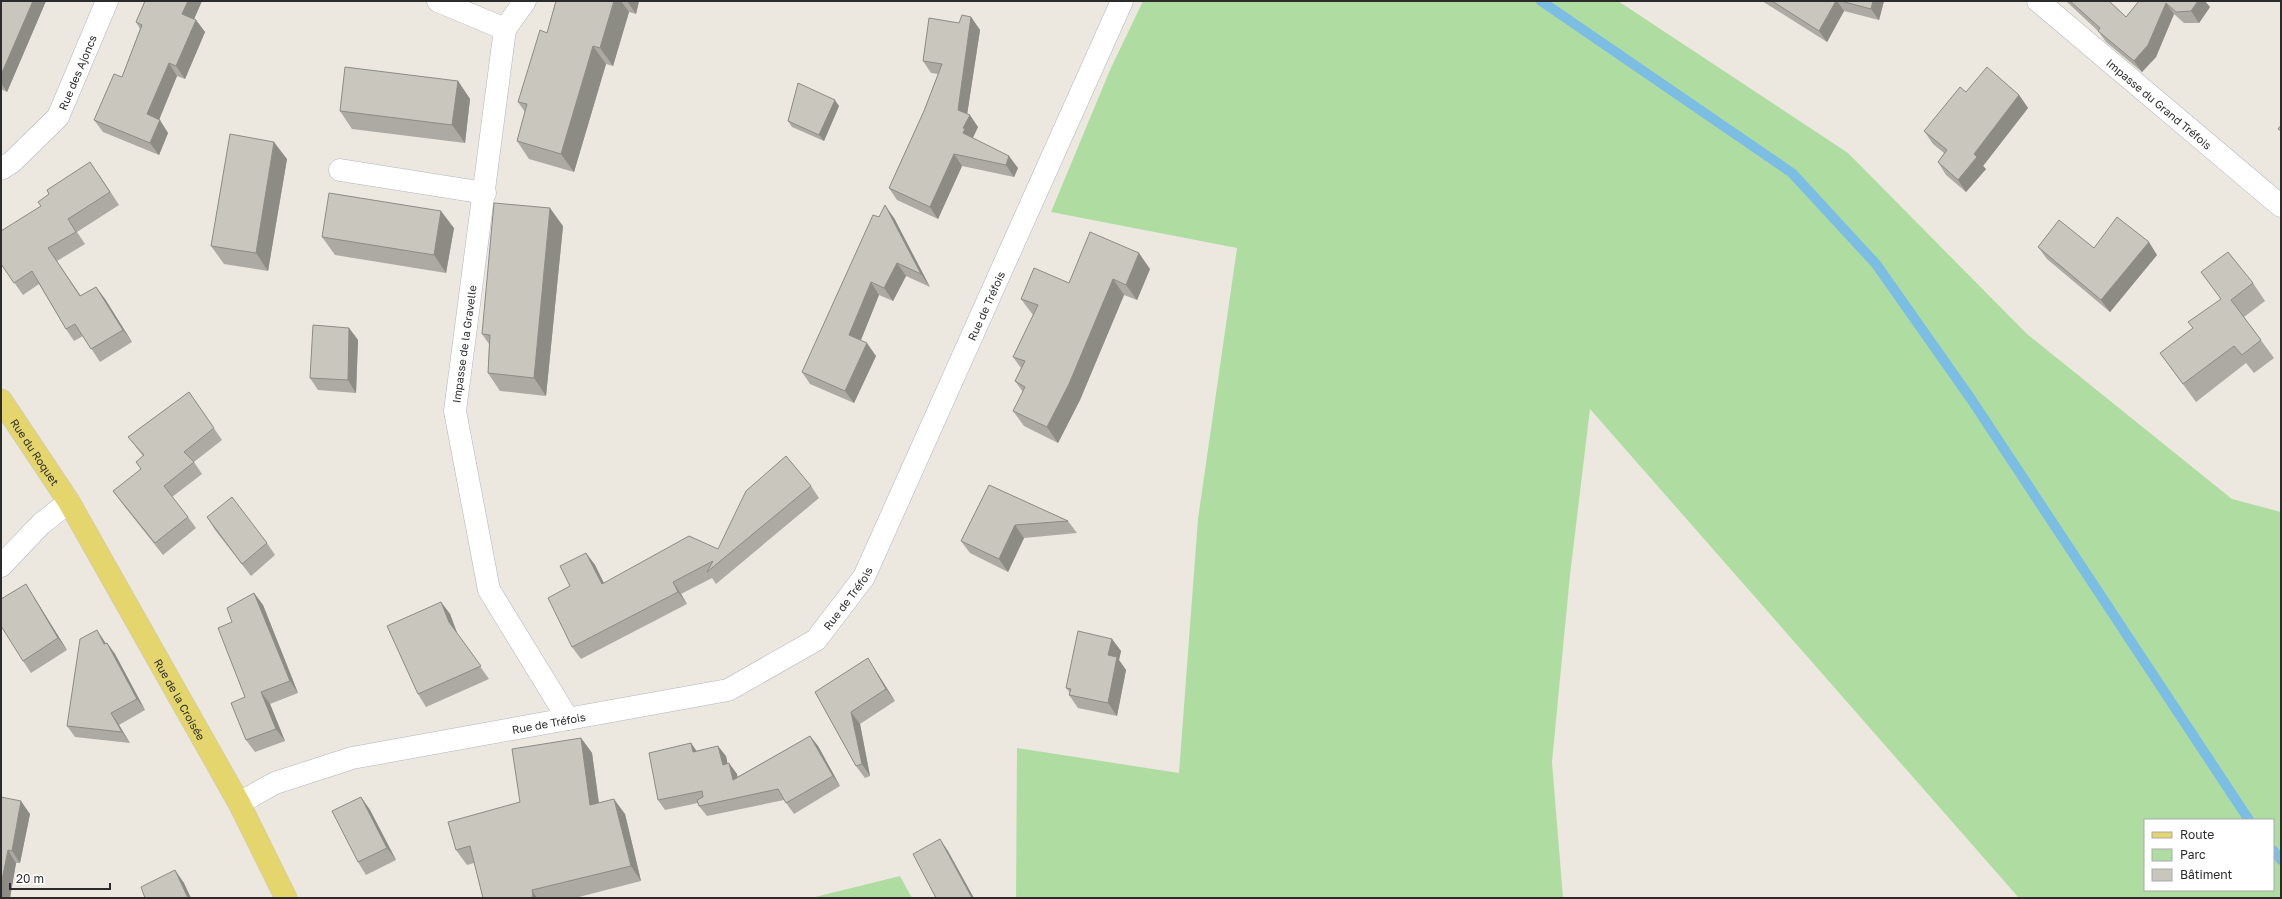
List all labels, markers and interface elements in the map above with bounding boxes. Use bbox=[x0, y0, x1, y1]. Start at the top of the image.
street label: Rue des Ajoncs bbox=[55, 33, 99, 112]
street label: Impasse du Grand Tréfois bbox=[2104, 56, 2215, 152]
street label: Rue de Tréfois bbox=[964, 269, 1007, 342]
street label: Impasse de la Gravelle bbox=[449, 284, 479, 404]
street label: Rue du Roquet bbox=[9, 416, 62, 487]
street label: Rue de Tréfois bbox=[820, 564, 874, 632]
street label: Rue de la Croisée bbox=[152, 656, 208, 742]
street label: Rue de Tréfois bbox=[511, 709, 587, 735]
legend bbox=[2144, 819, 2274, 891]
text: Route bbox=[2180, 827, 2214, 842]
text: Parc bbox=[2180, 847, 2206, 862]
scale bar bbox=[10, 865, 110, 891]
text: Bâtiment bbox=[2180, 867, 2233, 882]
text: 20 m bbox=[16, 871, 44, 886]

